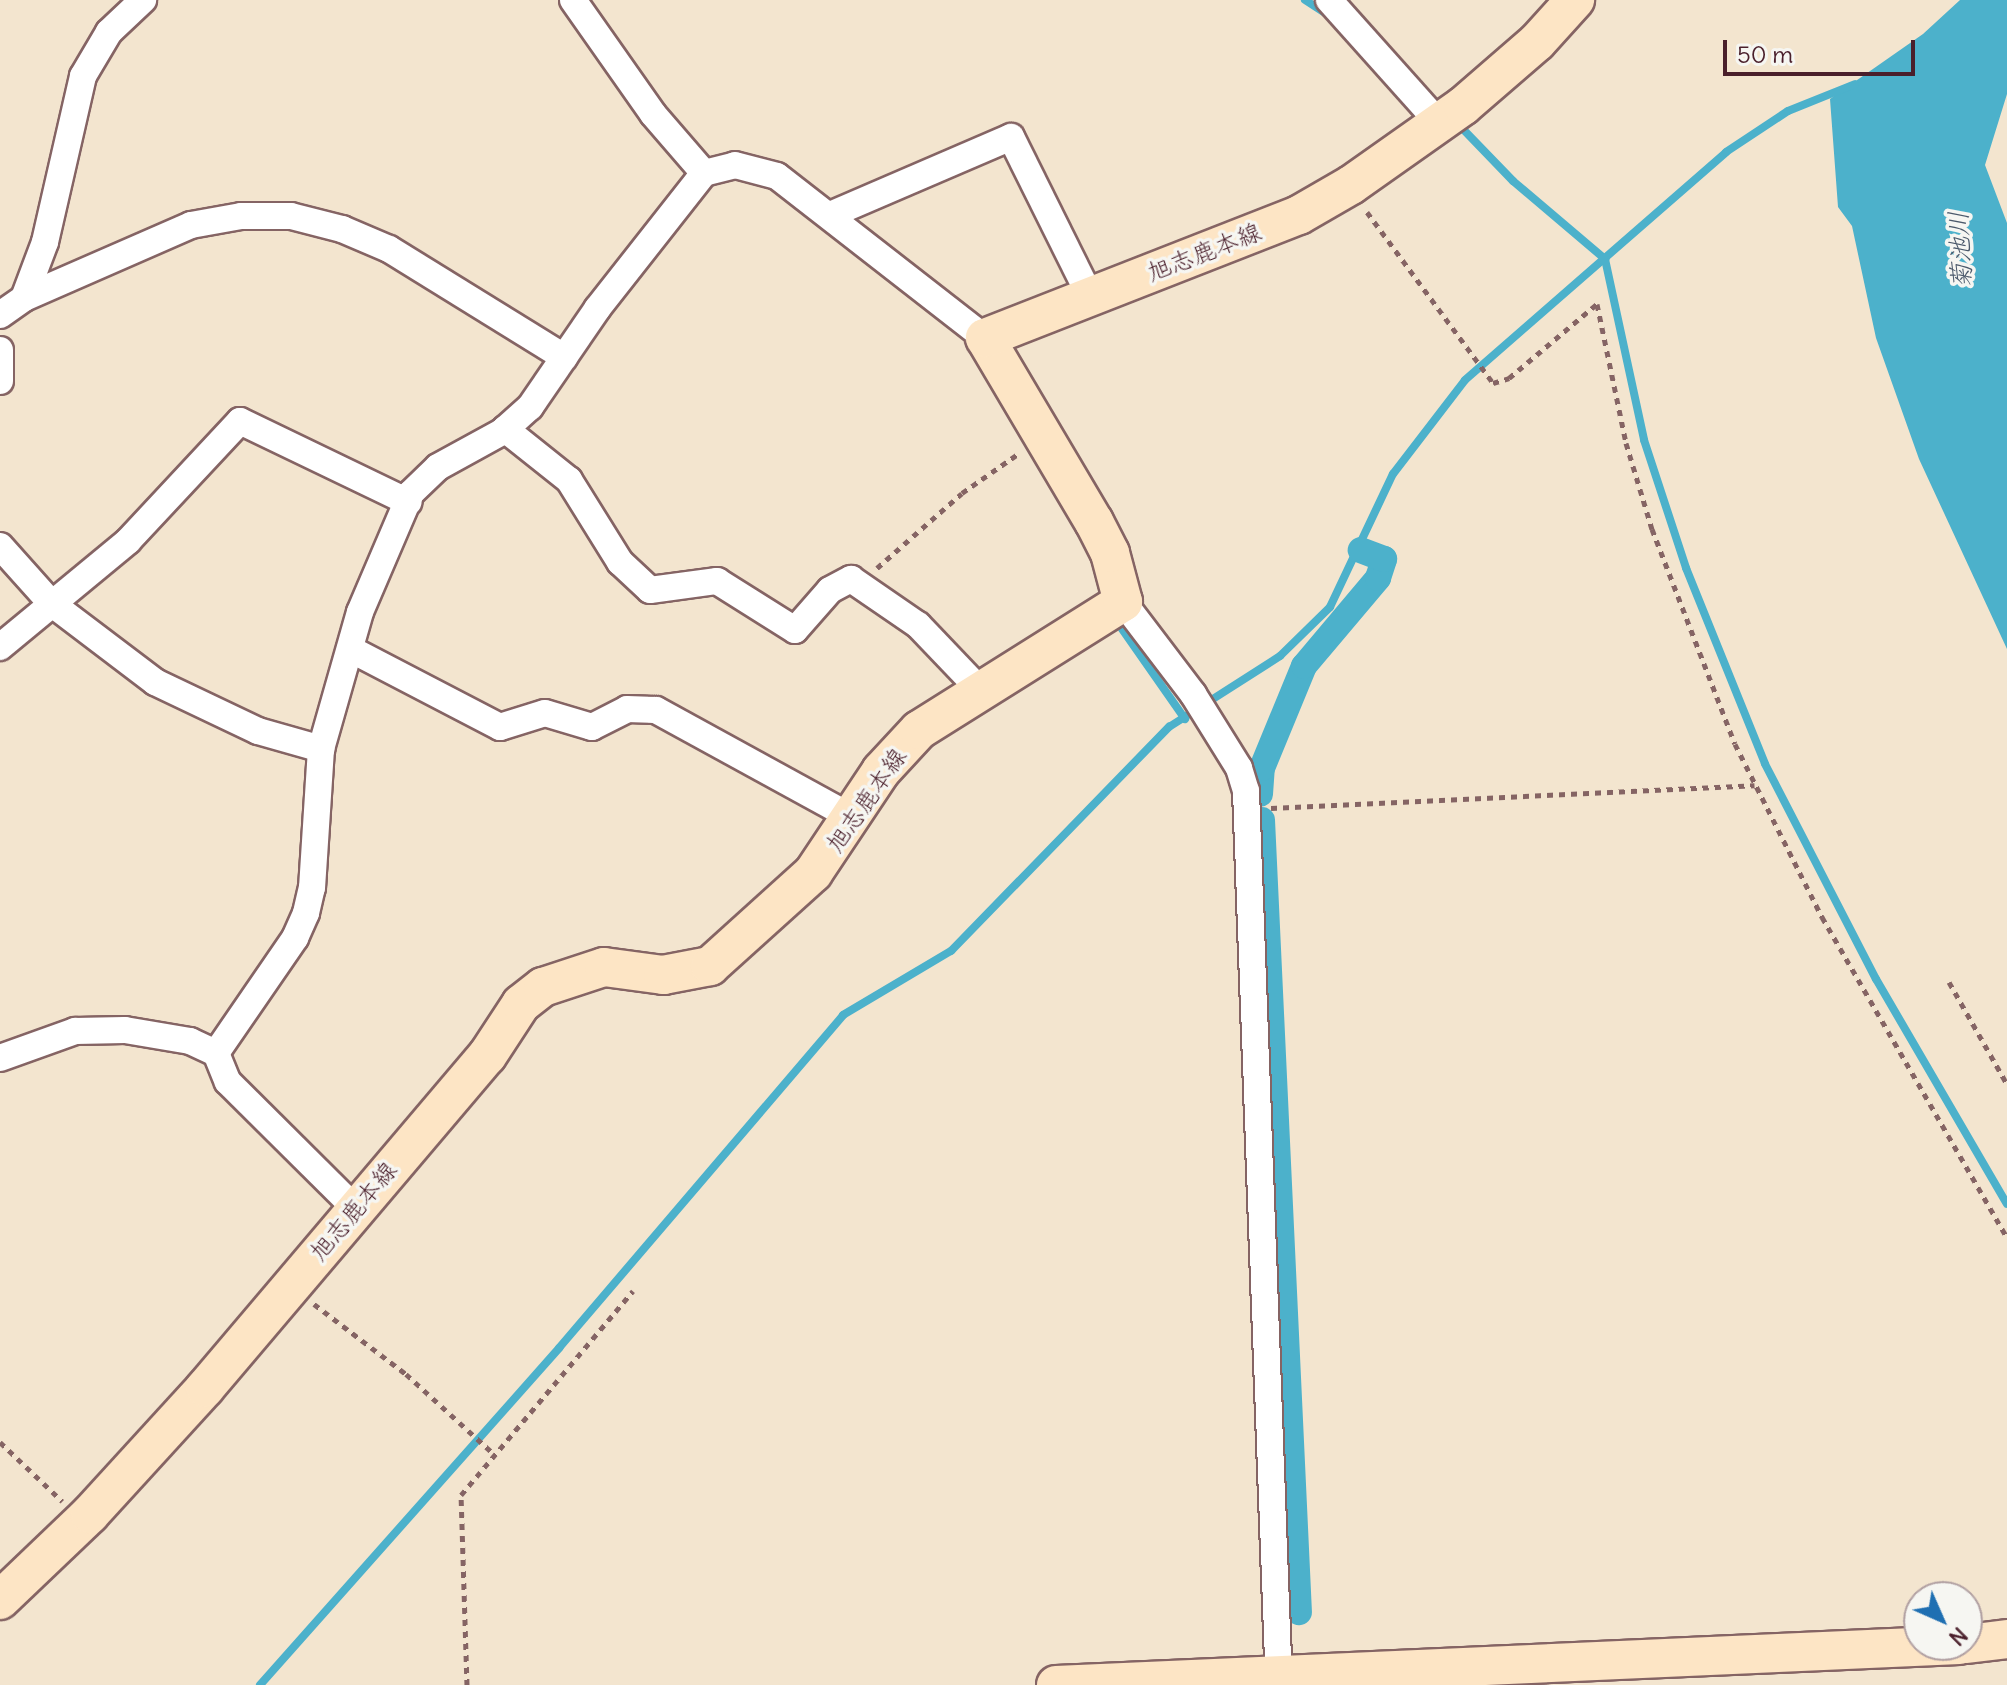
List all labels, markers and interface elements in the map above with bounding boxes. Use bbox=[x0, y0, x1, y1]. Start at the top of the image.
scale bar bbox=[1727, 24, 1919, 74]
text: 50 m bbox=[1737, 39, 1793, 69]
water label: 菊池川 bbox=[1942, 210, 1978, 290]
street label: 旭志鹿本線 bbox=[1143, 217, 1265, 287]
street label: 旭志鹿本線 bbox=[820, 743, 912, 857]
street label: 旭志鹿本線 bbox=[303, 1156, 403, 1266]
north arrow bbox=[1903, 1581, 1983, 1661]
text: N bbox=[1943, 1621, 1974, 1652]

